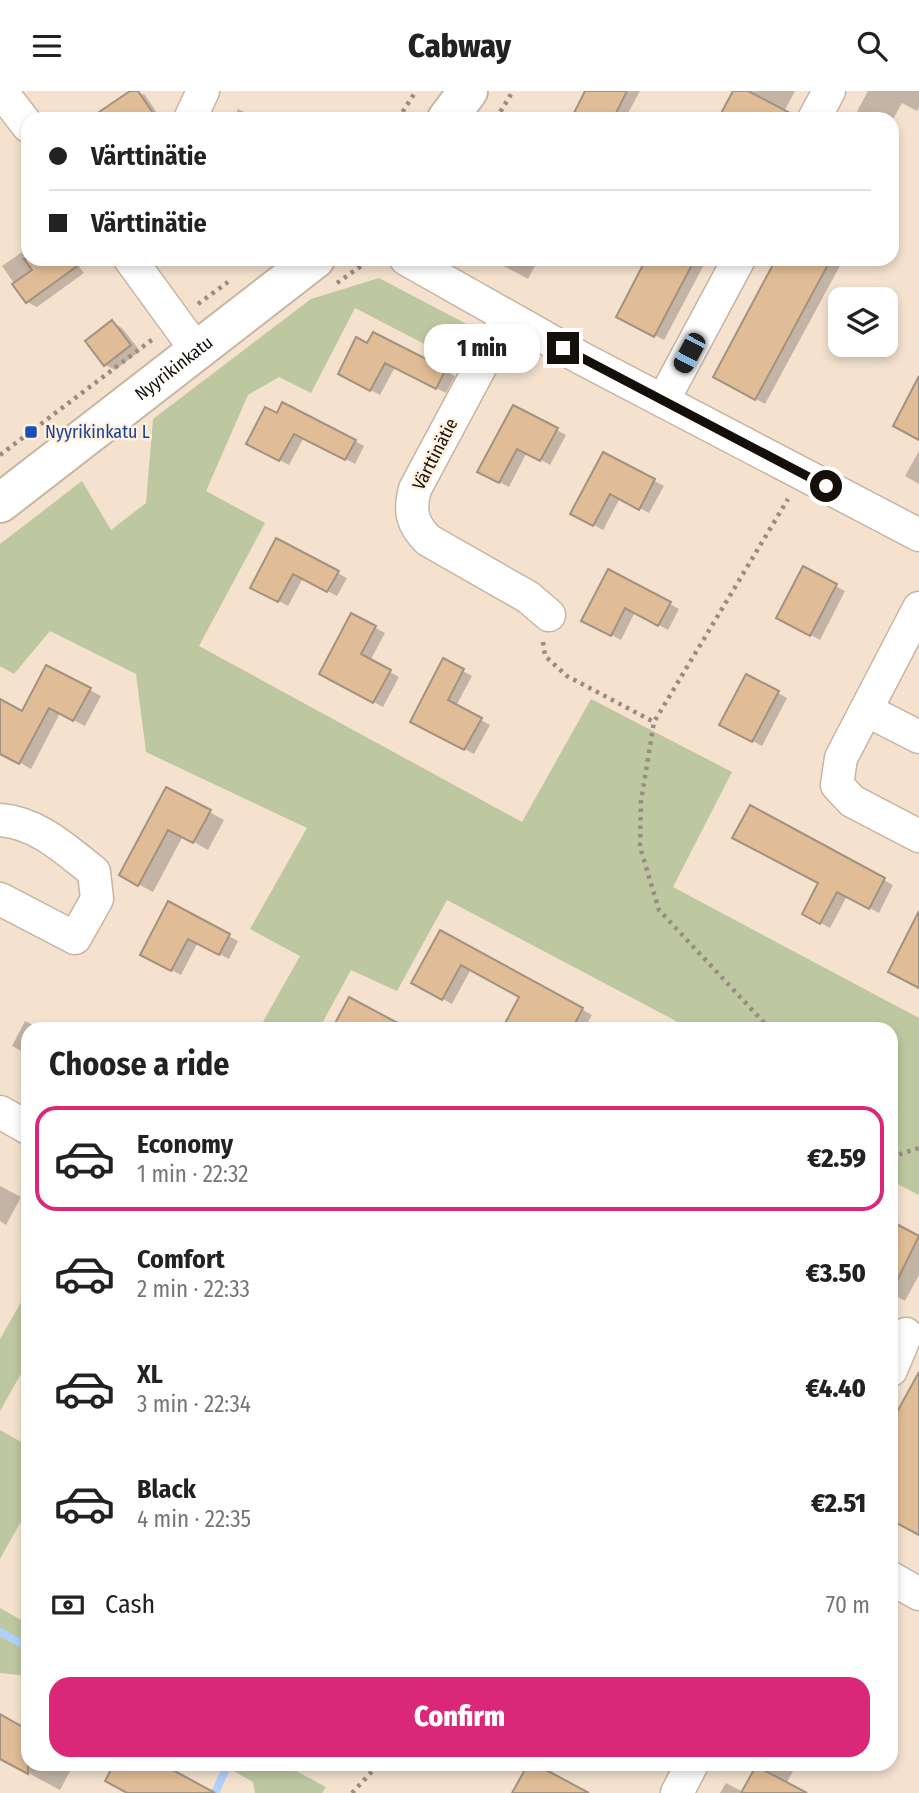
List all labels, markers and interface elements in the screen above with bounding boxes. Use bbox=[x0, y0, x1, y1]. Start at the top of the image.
icon: menu bbox=[28, 27, 66, 65]
text: Cabway bbox=[408, 27, 511, 65]
icon: search bbox=[853, 27, 891, 65]
text: Värttinätie bbox=[91, 141, 207, 172]
text: Värttinätie bbox=[91, 208, 207, 239]
map controls bbox=[828, 287, 898, 357]
button: layers bbox=[828, 287, 898, 357]
callout: 1 min bbox=[423, 323, 538, 373]
car bbox=[670, 330, 709, 376]
street label: Nyyrikinkatu bbox=[131, 331, 217, 405]
route end bbox=[547, 332, 579, 364]
text: 1 min bbox=[457, 334, 507, 362]
street label: Värttinätie bbox=[408, 414, 462, 494]
place label: Nyyrikinkatu L bbox=[45, 421, 150, 443]
marker: Nyyrikinkatu L bbox=[23, 424, 39, 440]
route start bbox=[810, 470, 842, 502]
text: Choose a ride bbox=[49, 1045, 230, 1083]
icon: car bbox=[53, 1127, 116, 1190]
text: Economy bbox=[137, 1129, 233, 1160]
text: €2.59 bbox=[807, 1143, 866, 1174]
text: 1 min · 22:32 bbox=[137, 1160, 248, 1188]
icon: car bbox=[53, 1242, 116, 1305]
text: Comfort bbox=[137, 1244, 225, 1275]
text: €3.50 bbox=[806, 1258, 866, 1289]
text: 2 min · 22:33 bbox=[137, 1275, 250, 1303]
icon: car bbox=[53, 1357, 116, 1420]
text: XL bbox=[137, 1359, 163, 1390]
text: €4.40 bbox=[806, 1373, 866, 1404]
text: 3 min · 22:34 bbox=[137, 1390, 251, 1418]
icon: car bbox=[53, 1472, 116, 1535]
text: Black bbox=[137, 1474, 196, 1505]
text: €2.51 bbox=[811, 1488, 866, 1519]
text: 4 min · 22:35 bbox=[137, 1505, 251, 1533]
icon: cash bbox=[49, 1586, 87, 1624]
text: Cash bbox=[105, 1589, 155, 1620]
text: 70 m bbox=[826, 1591, 870, 1619]
button: Confirm bbox=[49, 1677, 870, 1757]

